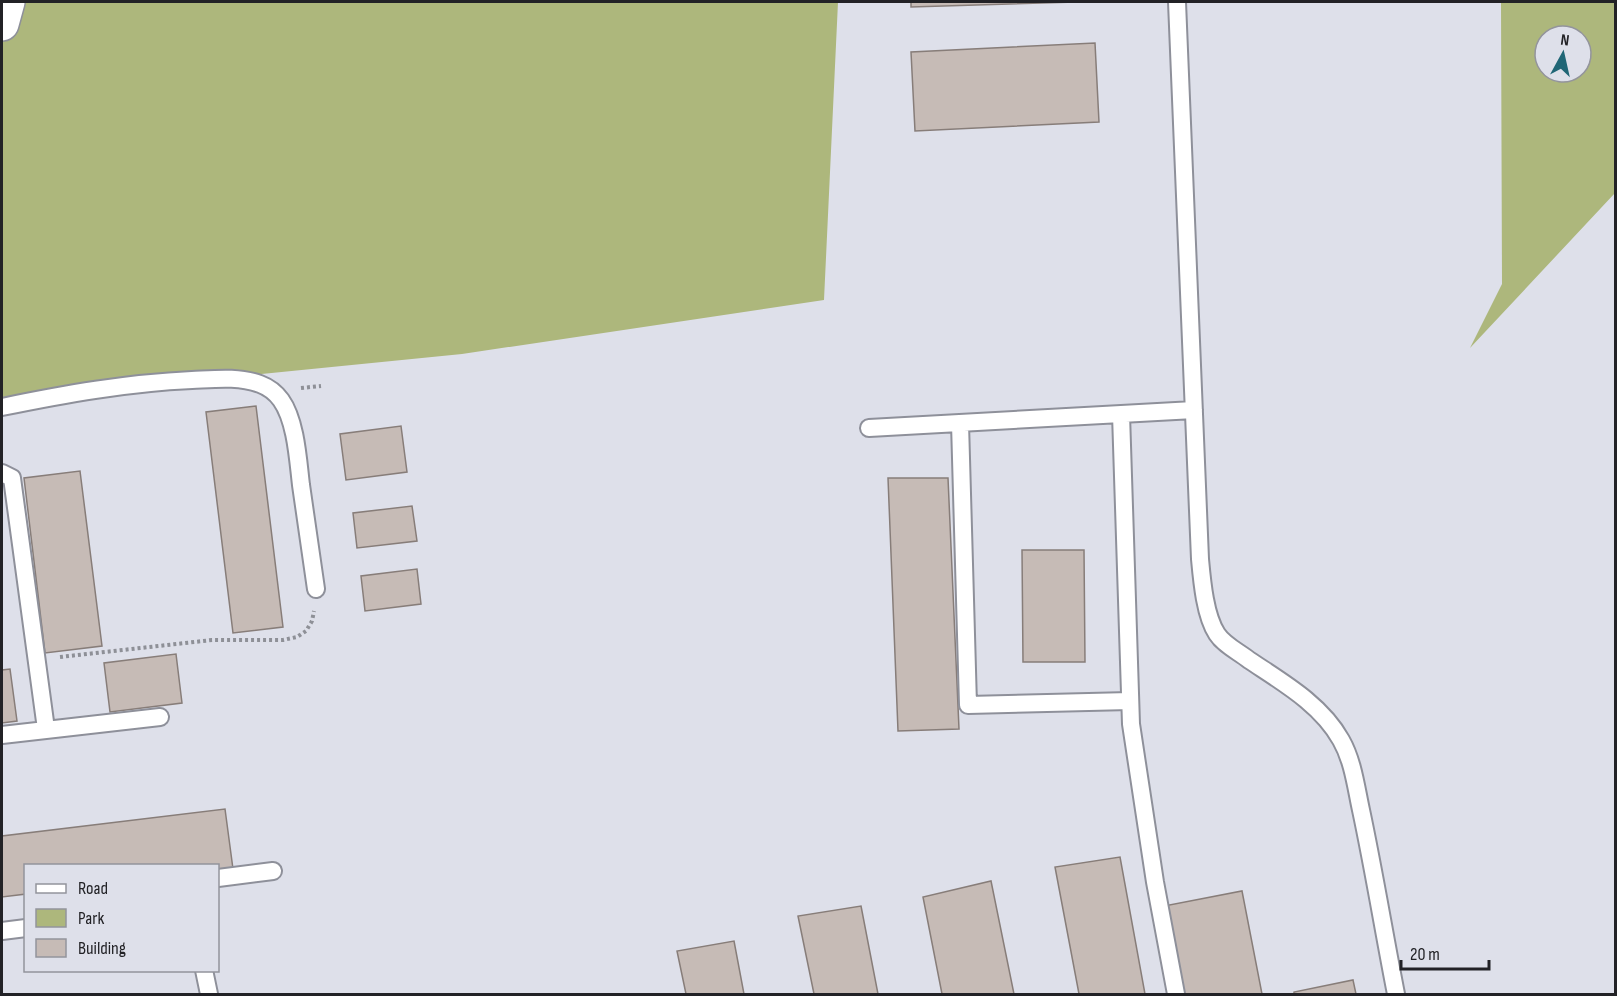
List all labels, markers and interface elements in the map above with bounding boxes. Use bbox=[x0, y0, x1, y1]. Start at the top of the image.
north arrow bbox=[1533, 24, 1593, 84]
text: N bbox=[1559, 31, 1570, 51]
legend bbox=[24, 864, 219, 972]
text: Road bbox=[78, 878, 108, 899]
text: Park bbox=[78, 908, 104, 929]
scale bar bbox=[1401, 933, 1490, 971]
text: Building bbox=[78, 938, 126, 959]
text: 20 m bbox=[1410, 944, 1440, 965]

